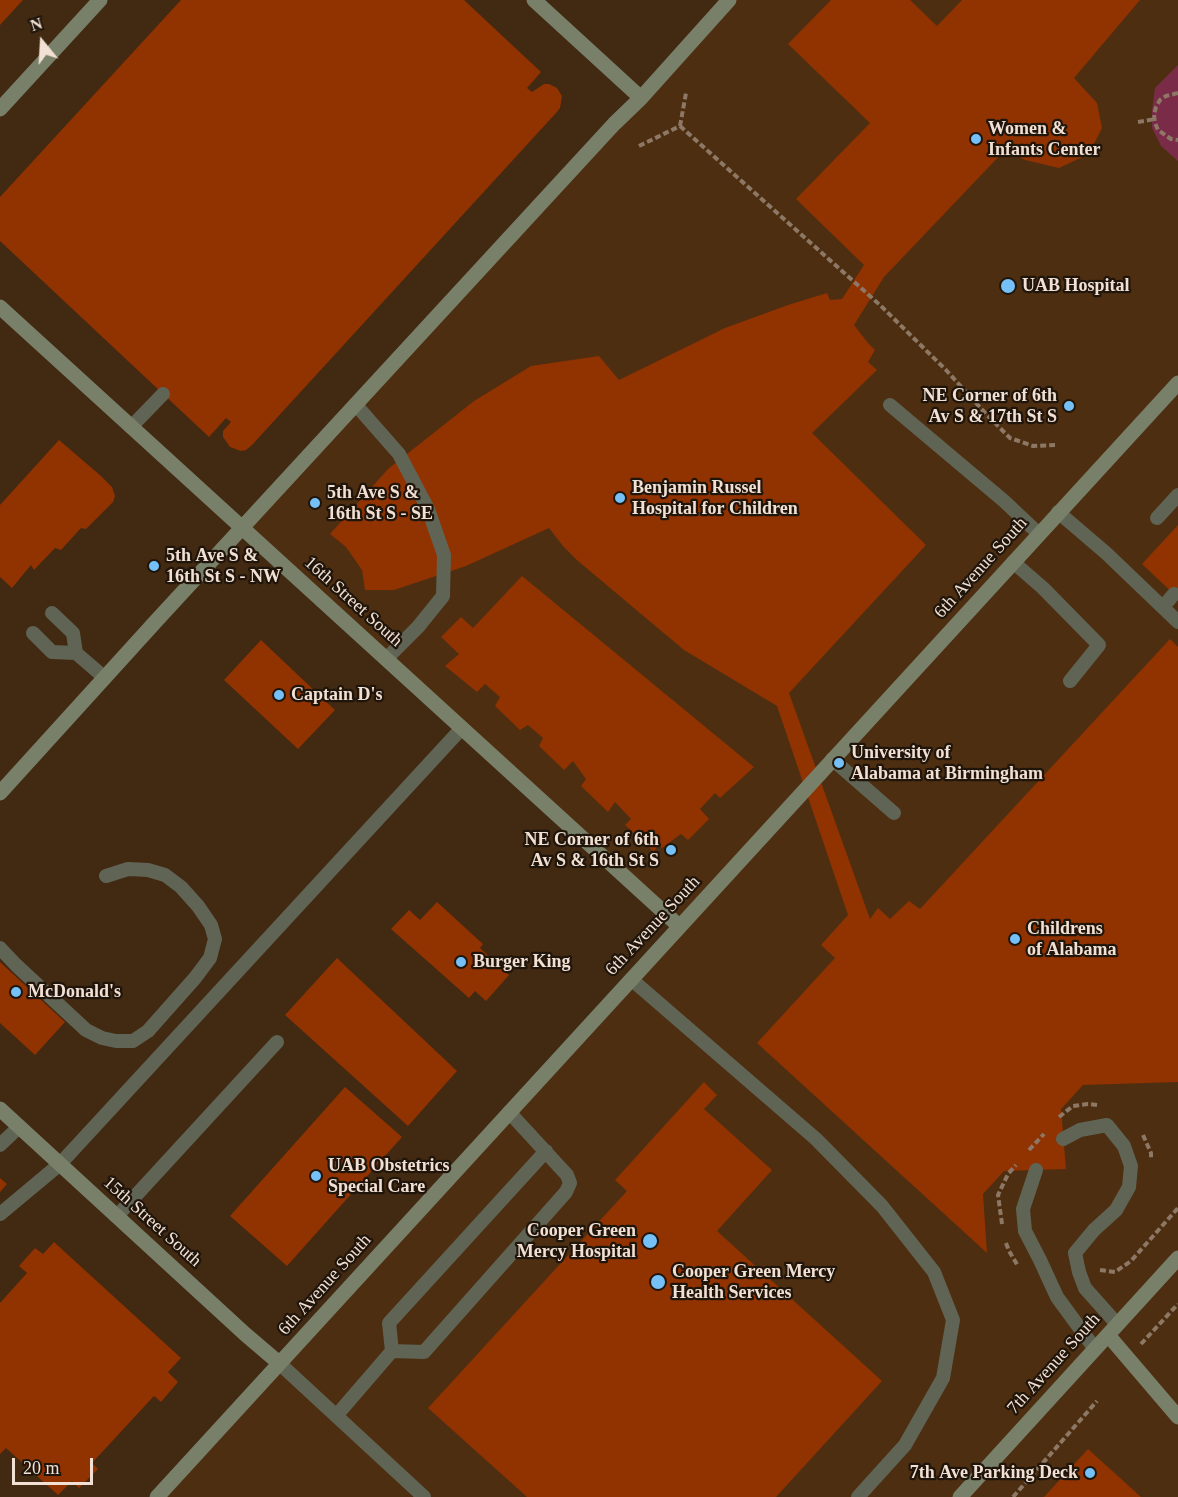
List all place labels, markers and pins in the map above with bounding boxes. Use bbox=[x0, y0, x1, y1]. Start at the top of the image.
place label: Women & Infants Center bbox=[988, 118, 1100, 160]
marker: Women & Infants Center bbox=[969, 132, 983, 146]
place label: UAB Hospital bbox=[1022, 275, 1130, 297]
marker: UAB Hospital bbox=[999, 277, 1017, 295]
place label: NE Corner of 6th Av S & 17th St S bbox=[923, 385, 1057, 428]
marker: NE Corner of 6th Av S & 17th St S bbox=[1062, 399, 1076, 413]
place label: Benjamin Russel Hospital for Children bbox=[632, 477, 798, 520]
place label: 5th Ave S & 16th St S - SE bbox=[327, 482, 433, 524]
marker: Benjamin Russel Hospital for Children bbox=[613, 491, 627, 505]
marker: 5th Ave S & 16th St S - SE bbox=[308, 496, 322, 510]
place label: 5th Ave S & 16th St S - NW bbox=[166, 545, 281, 588]
marker: 5th Ave S & 16th St S - NW bbox=[147, 559, 161, 573]
place label: Captain D's bbox=[291, 684, 383, 706]
marker: Captain D's bbox=[272, 688, 286, 702]
place label: University of Alabama at Birmingham bbox=[851, 742, 1043, 784]
marker: University of Alabama at Birmingham bbox=[832, 756, 846, 770]
place label: NE Corner of 6th Av S & 16th St S bbox=[525, 829, 659, 872]
marker: NE Corner of 6th Av S & 16th St S bbox=[664, 843, 678, 857]
place label: Childrens of Alabama bbox=[1027, 918, 1116, 960]
marker: Childrens of Alabama bbox=[1008, 932, 1022, 946]
place label: Burger King bbox=[473, 951, 570, 973]
marker: Burger King bbox=[454, 955, 468, 969]
place label: McDonald's bbox=[28, 981, 121, 1003]
marker: McDonald's bbox=[9, 985, 23, 999]
place label: UAB Obstetrics Special Care bbox=[328, 1155, 449, 1198]
marker: UAB Obstetrics Special Care bbox=[309, 1169, 323, 1183]
place label: Cooper Green Mercy Hospital bbox=[517, 1220, 636, 1262]
marker: Cooper Green Mercy Hospital bbox=[641, 1232, 659, 1250]
place label: Cooper Green Mercy Health Services bbox=[672, 1261, 835, 1304]
marker: Cooper Green Mercy Health Services bbox=[649, 1273, 667, 1291]
place label: 7th Ave Parking Deck bbox=[910, 1462, 1078, 1484]
marker: 7th Ave Parking Deck bbox=[1083, 1466, 1097, 1480]

